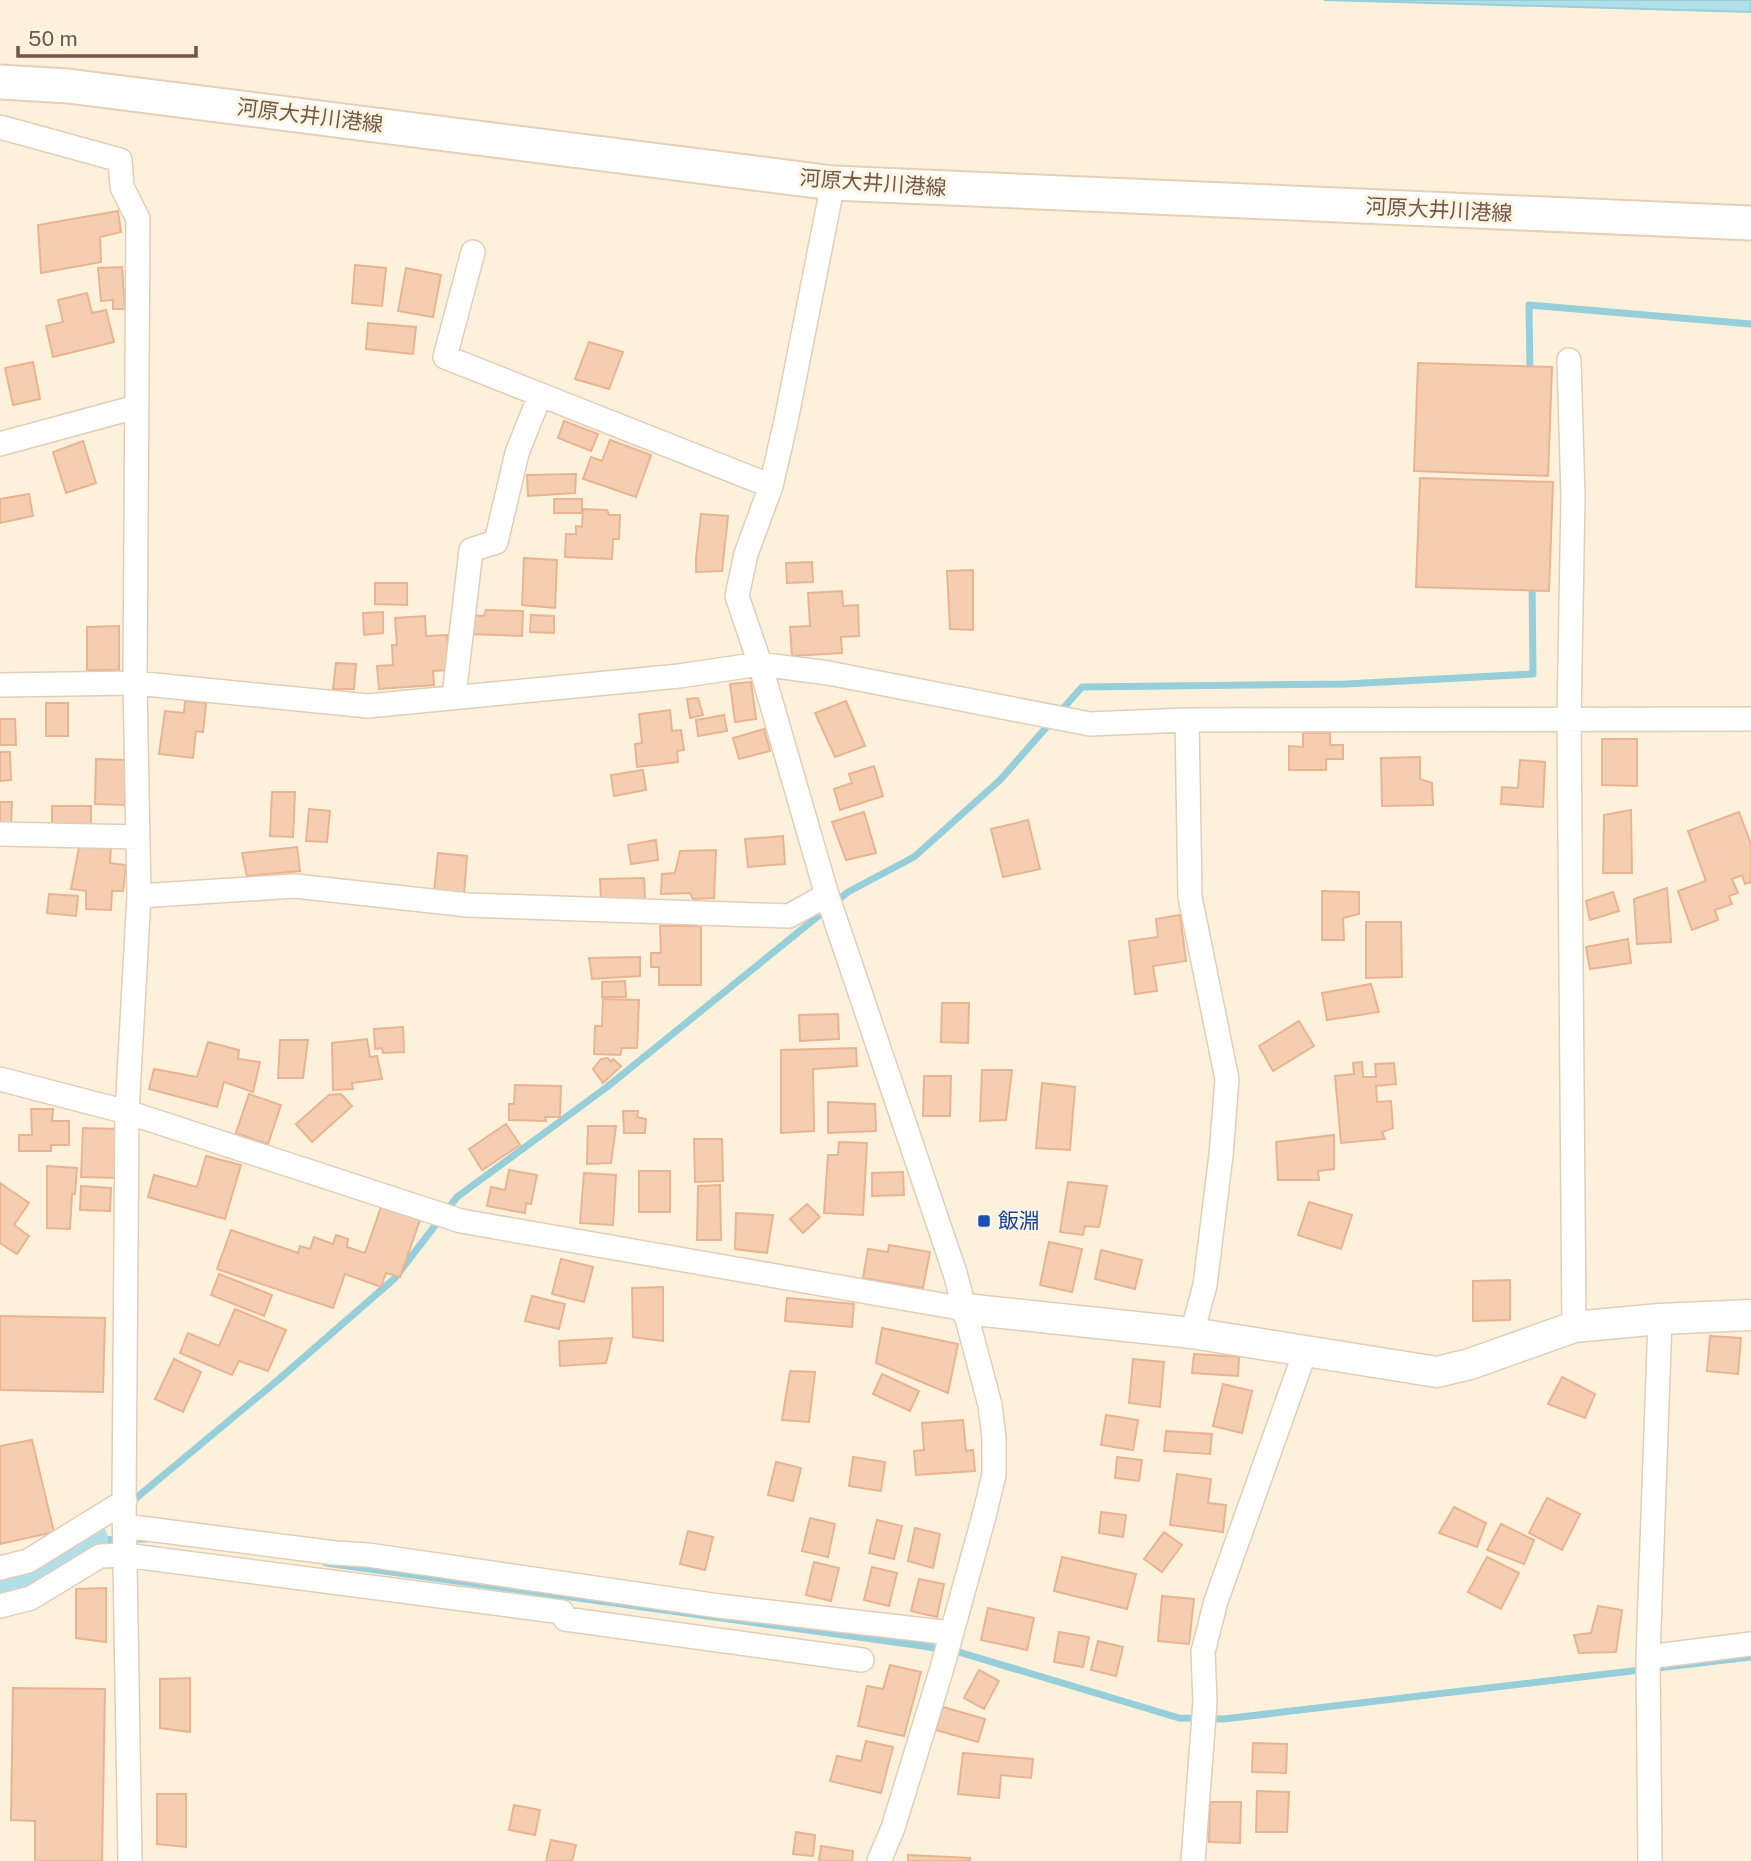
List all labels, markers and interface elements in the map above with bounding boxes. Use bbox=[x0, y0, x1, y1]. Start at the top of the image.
scale bar bbox=[18, 14, 196, 58]
text: 50 m bbox=[28, 26, 78, 51]
street label: 河原大井川港線 bbox=[236, 94, 385, 137]
street label: 河原大井川港線 bbox=[799, 165, 947, 200]
street label: 河原大井川港線 bbox=[1365, 193, 1513, 226]
place label: 飯淵 bbox=[998, 1208, 1040, 1233]
marker: 飯淵 bbox=[976, 1213, 992, 1229]

